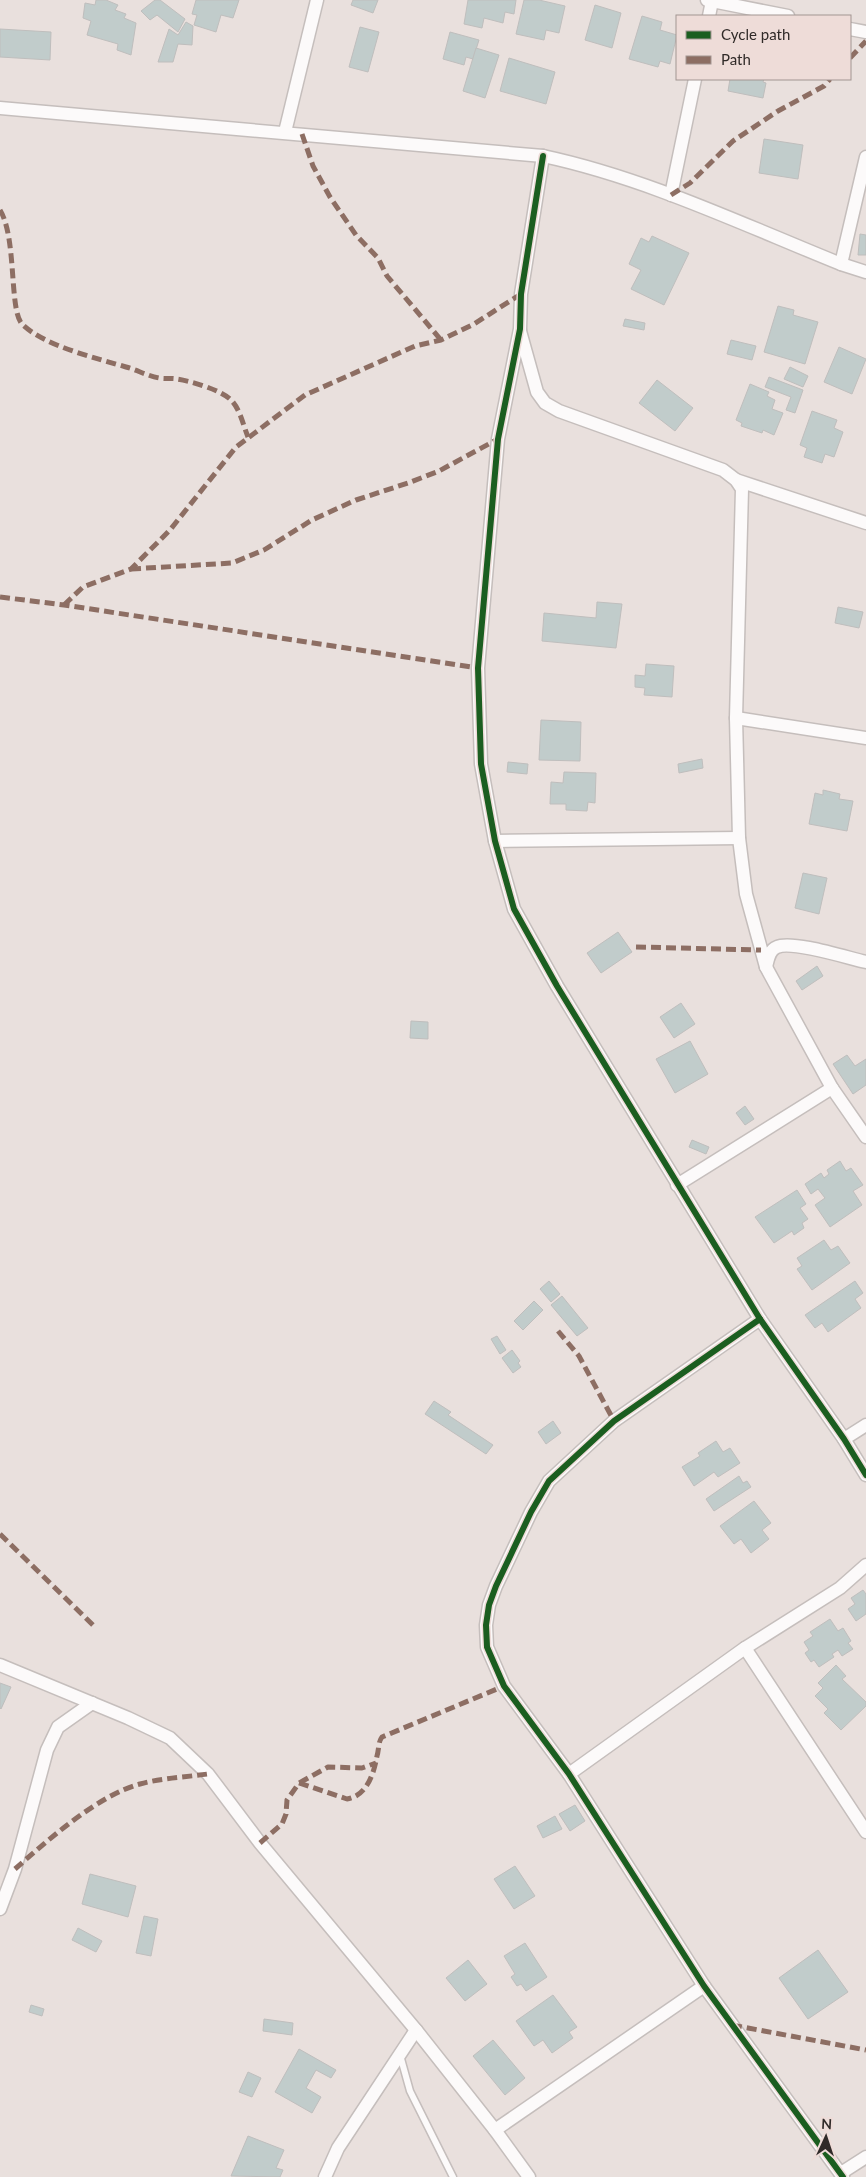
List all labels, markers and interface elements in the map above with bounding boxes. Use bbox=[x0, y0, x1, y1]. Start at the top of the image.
legend bbox=[676, 15, 851, 80]
text: Cycle path bbox=[721, 25, 790, 43]
text: Path bbox=[721, 50, 751, 68]
north arrow bbox=[801, 2112, 851, 2162]
text: N bbox=[821, 2115, 833, 2132]

